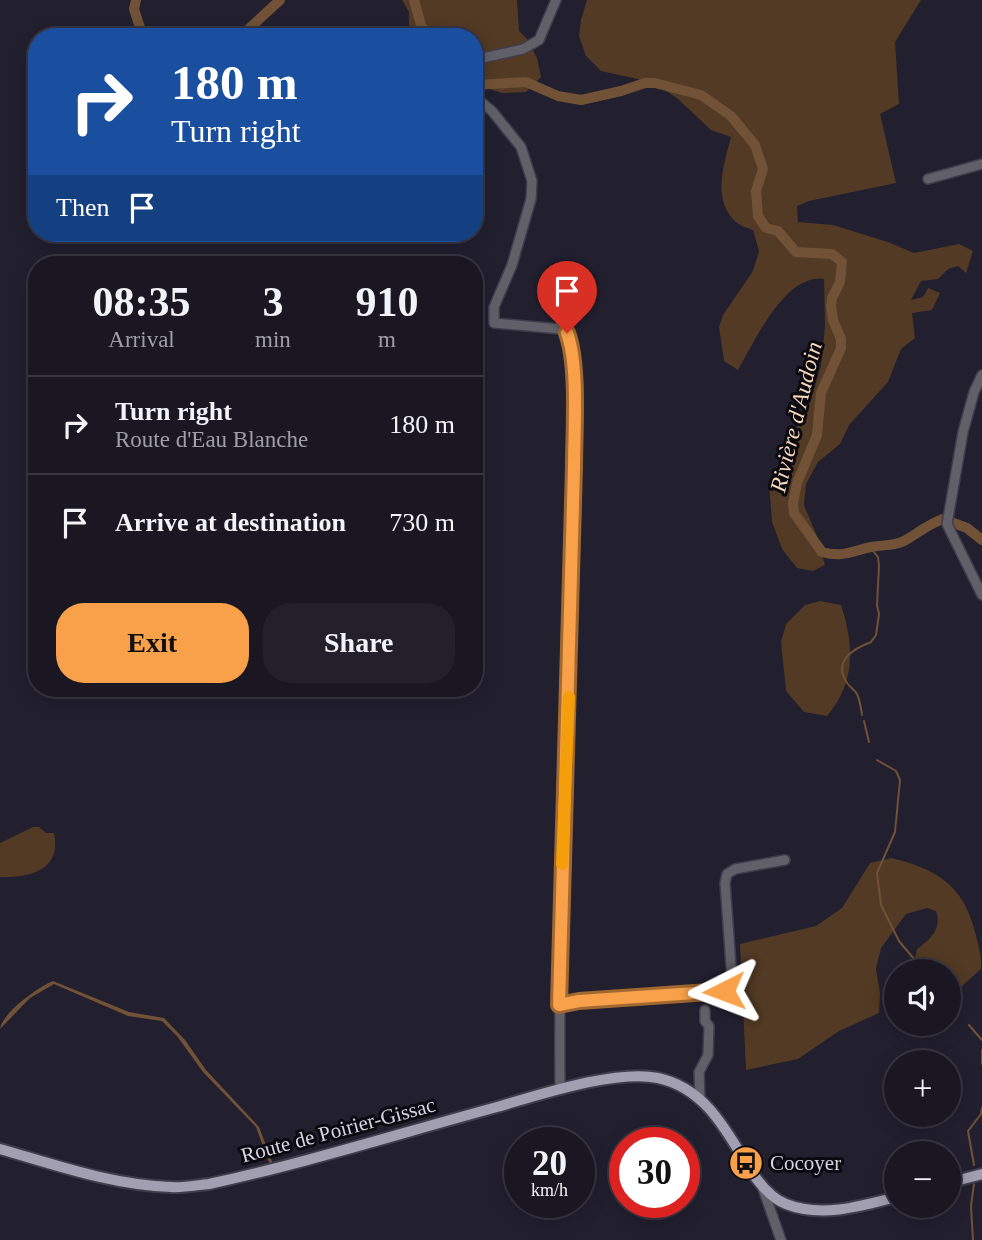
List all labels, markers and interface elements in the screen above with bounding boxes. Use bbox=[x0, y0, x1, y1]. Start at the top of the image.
text: 180 m bbox=[171, 55, 298, 110]
icon: right bbox=[56, 56, 147, 147]
text: Turn right bbox=[171, 113, 301, 149]
icon: arrive bbox=[123, 189, 161, 227]
text: Then bbox=[56, 193, 109, 222]
pin bbox=[537, 261, 597, 333]
icon: arrive bbox=[548, 272, 586, 310]
text: 08:35 bbox=[93, 279, 191, 325]
text: 3 bbox=[262, 279, 283, 325]
text: 910 bbox=[355, 279, 418, 325]
text: Arrival bbox=[108, 327, 175, 352]
text: min bbox=[255, 327, 291, 352]
text: m bbox=[378, 327, 396, 352]
water label: Rivière d'Audoin bbox=[765, 339, 827, 496]
text: Turn right bbox=[115, 397, 232, 426]
icon: right bbox=[56, 406, 94, 444]
text: 180 m bbox=[389, 410, 455, 439]
text: Route d'Eau Blanche bbox=[115, 427, 308, 452]
icon: arrive bbox=[56, 504, 94, 542]
text: Arrive at destination bbox=[115, 508, 346, 537]
text: 730 m bbox=[389, 508, 455, 537]
button: Exit bbox=[56, 603, 249, 683]
button: Share bbox=[263, 603, 455, 683]
position arrow bbox=[687, 954, 761, 1028]
map controls bbox=[884, 959, 961, 1218]
button: sound bbox=[884, 959, 961, 1036]
button: + bbox=[884, 1050, 961, 1127]
street label: Route de Poirier-Gissac bbox=[238, 1093, 438, 1167]
speed limit sign: 30 bbox=[609, 1127, 700, 1218]
button: − bbox=[884, 1141, 961, 1218]
text: 20 bbox=[532, 1144, 567, 1183]
bus stop icon: Cocoyer bbox=[727, 1144, 765, 1182]
place label: Cocoyer bbox=[770, 1151, 841, 1175]
text: km/h bbox=[531, 1180, 568, 1200]

